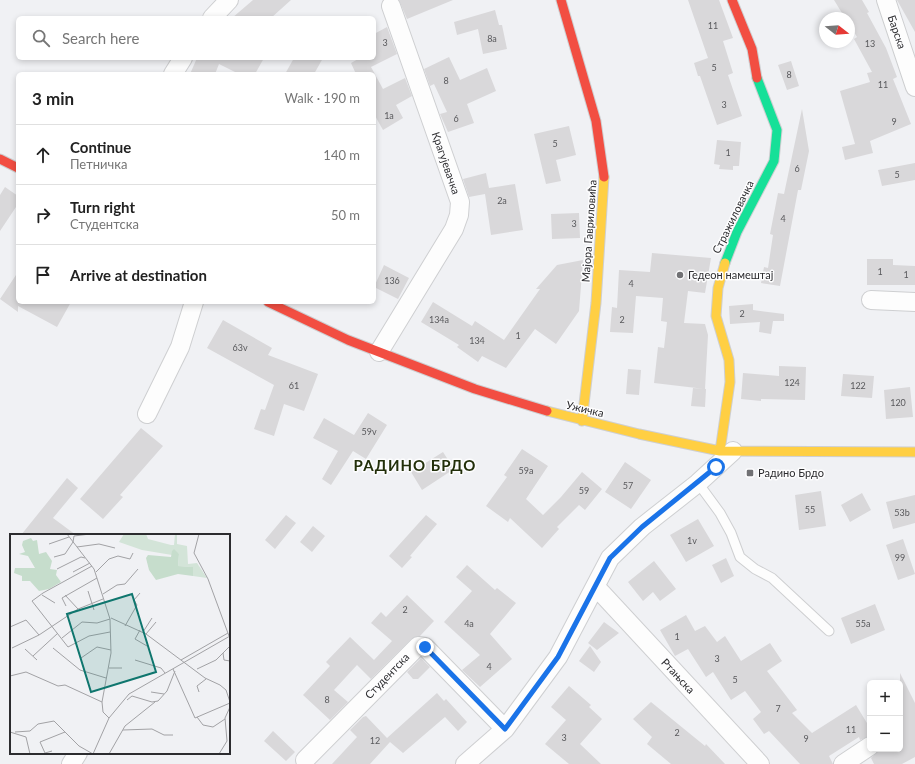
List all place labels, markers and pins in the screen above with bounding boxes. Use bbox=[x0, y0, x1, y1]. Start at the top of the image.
place label: Гедеон намештај bbox=[688, 268, 774, 281]
marker: Гедеон намештај bbox=[675, 270, 685, 280]
place label: Радино Брдо bbox=[758, 466, 824, 479]
marker: Радино Брдо bbox=[745, 468, 755, 478]

